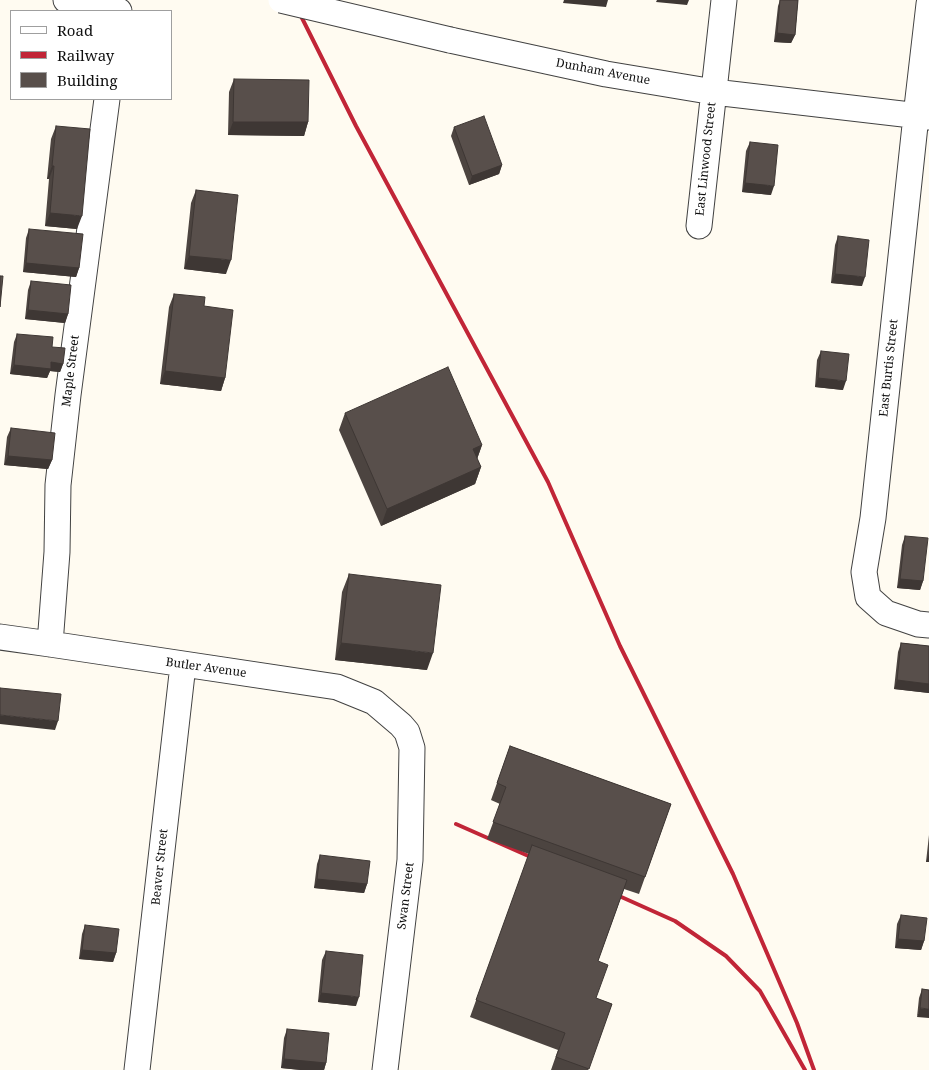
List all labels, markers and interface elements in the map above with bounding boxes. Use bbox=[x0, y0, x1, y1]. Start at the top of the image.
legend bbox=[10, 10, 172, 100]
text: Road bbox=[57, 20, 93, 40]
text: Railway bbox=[57, 45, 114, 65]
street label: Dunham Avenue bbox=[555, 56, 651, 88]
text: Building bbox=[57, 70, 118, 90]
street label: East Linwood Street bbox=[693, 101, 719, 217]
street label: East Burtis Street bbox=[877, 318, 901, 418]
street label: Maple Street bbox=[59, 334, 83, 408]
street label: Butler Avenue bbox=[165, 655, 247, 681]
street label: Beaver Street bbox=[149, 828, 171, 906]
street label: Swan Street bbox=[395, 861, 417, 931]

